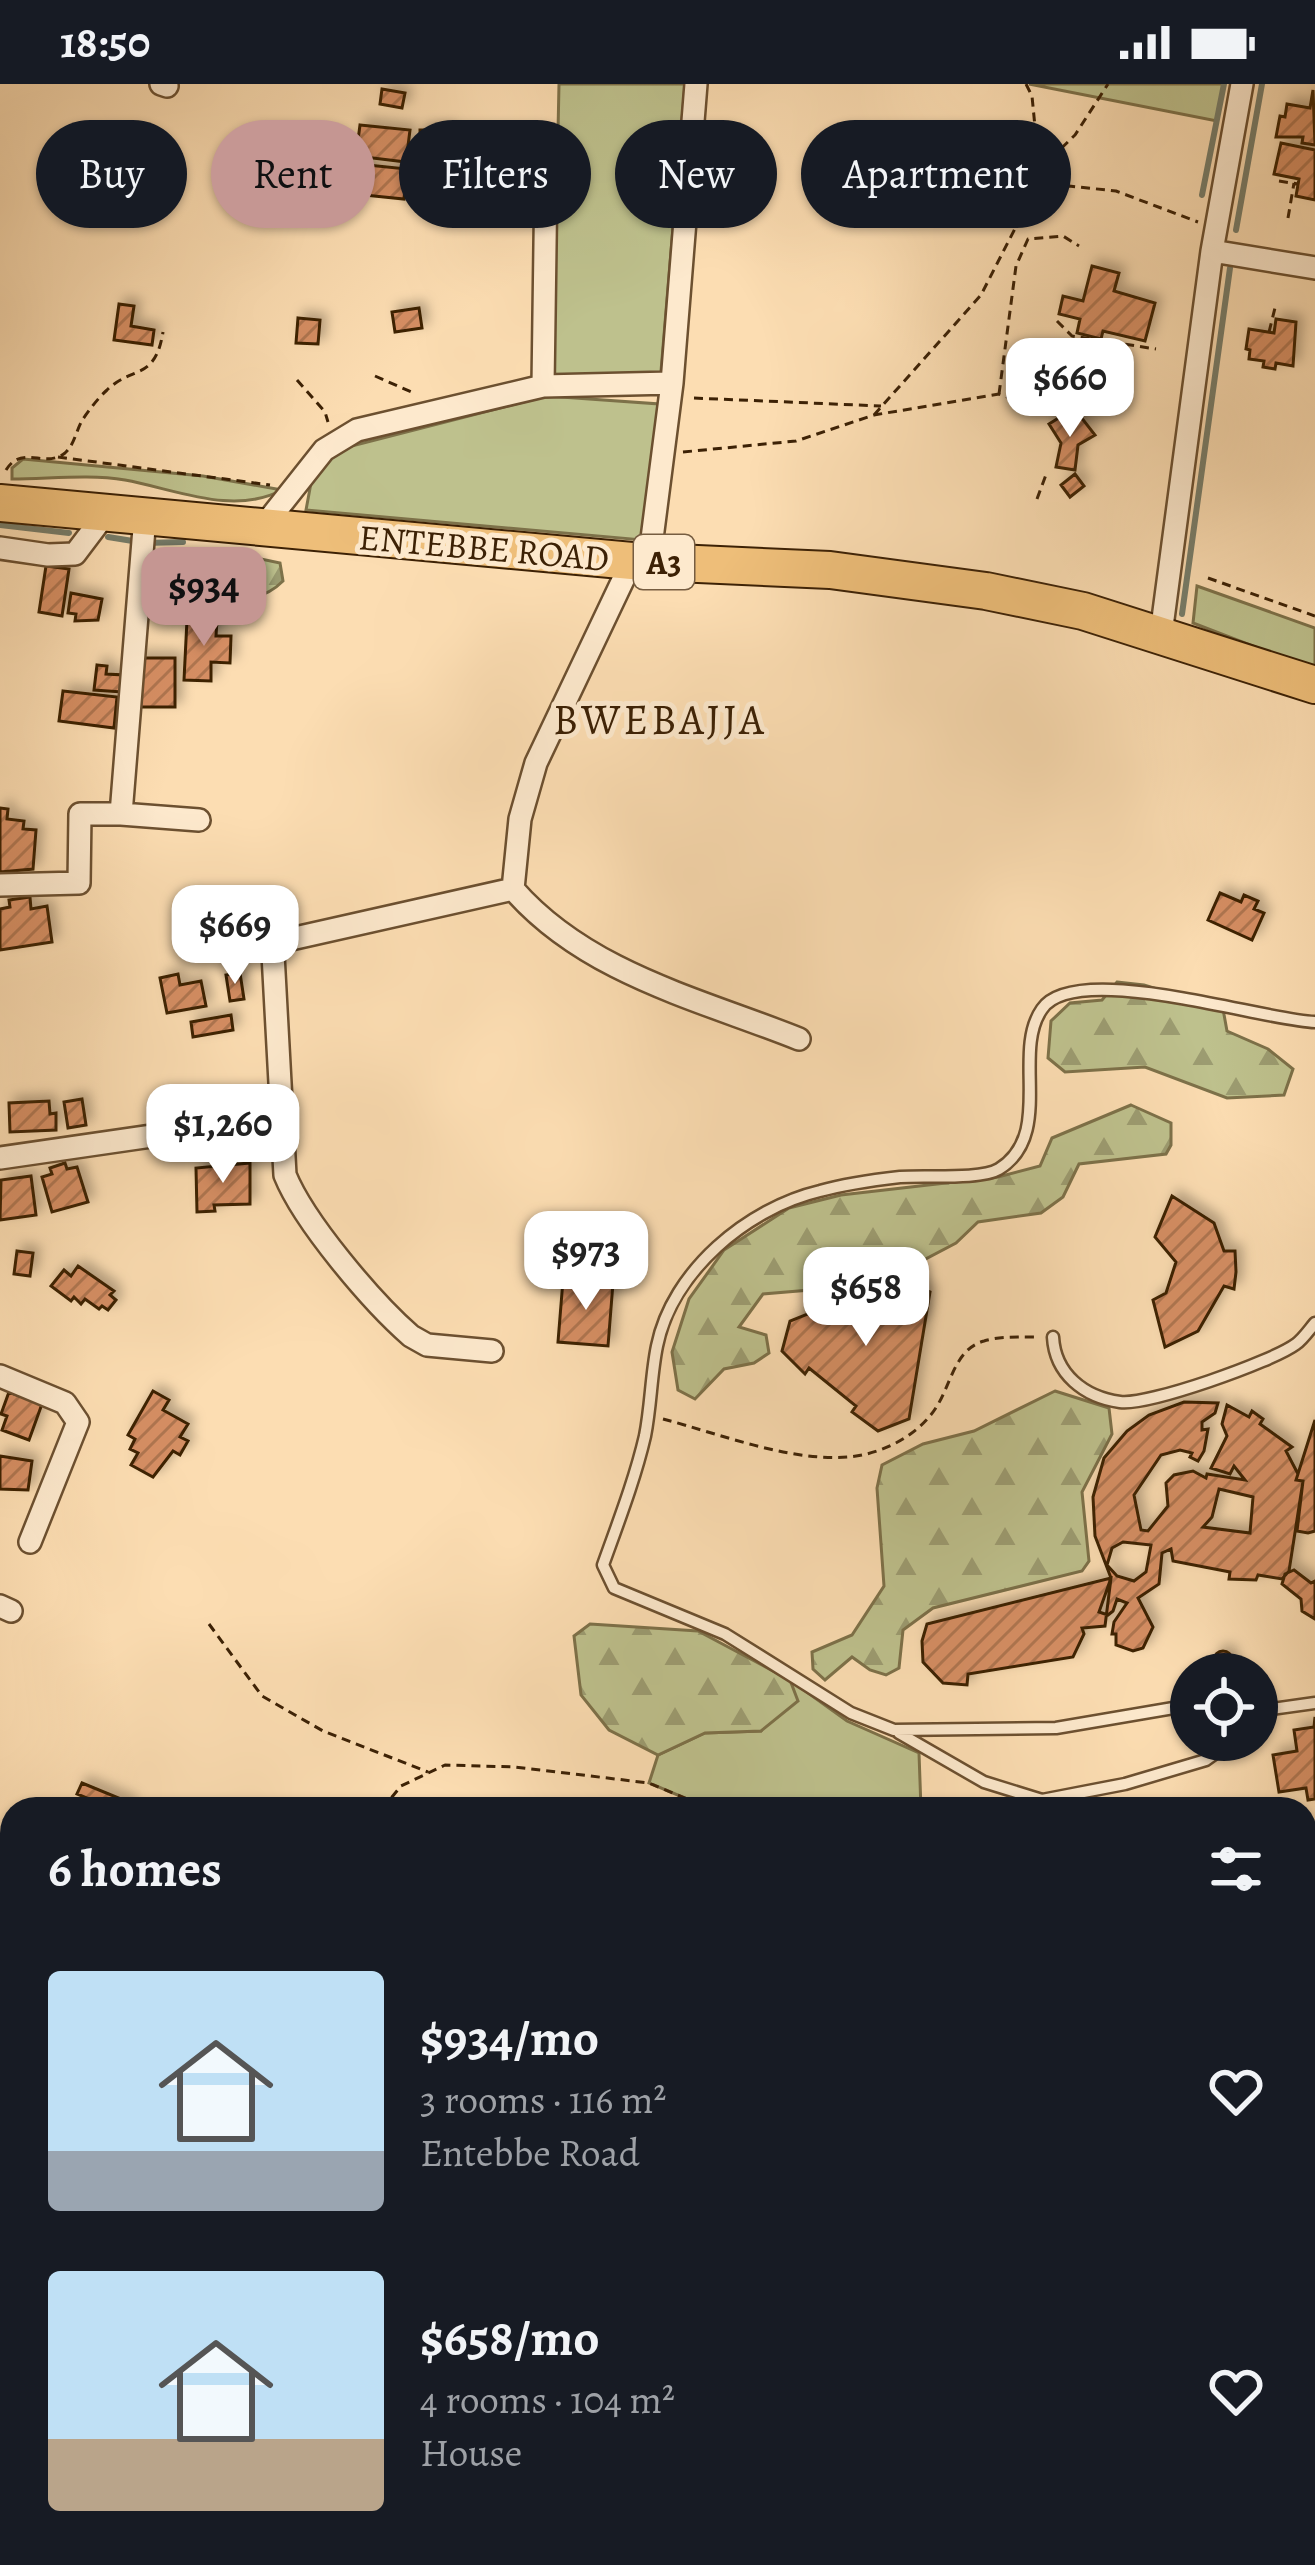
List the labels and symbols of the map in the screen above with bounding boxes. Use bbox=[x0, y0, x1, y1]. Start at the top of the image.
pin: $660 bbox=[999, 338, 1141, 440]
street label: ENTEBBE ROAD bbox=[357, 512, 611, 583]
road number: A3 bbox=[634, 535, 694, 589]
pin: $934 bbox=[133, 547, 275, 649]
district label: BWEBAJJA bbox=[553, 691, 767, 748]
pin: $669 bbox=[164, 885, 306, 987]
pin: $1,260 bbox=[125, 1084, 321, 1186]
pin: $973 bbox=[515, 1211, 657, 1313]
pin: $658 bbox=[795, 1247, 937, 1349]

